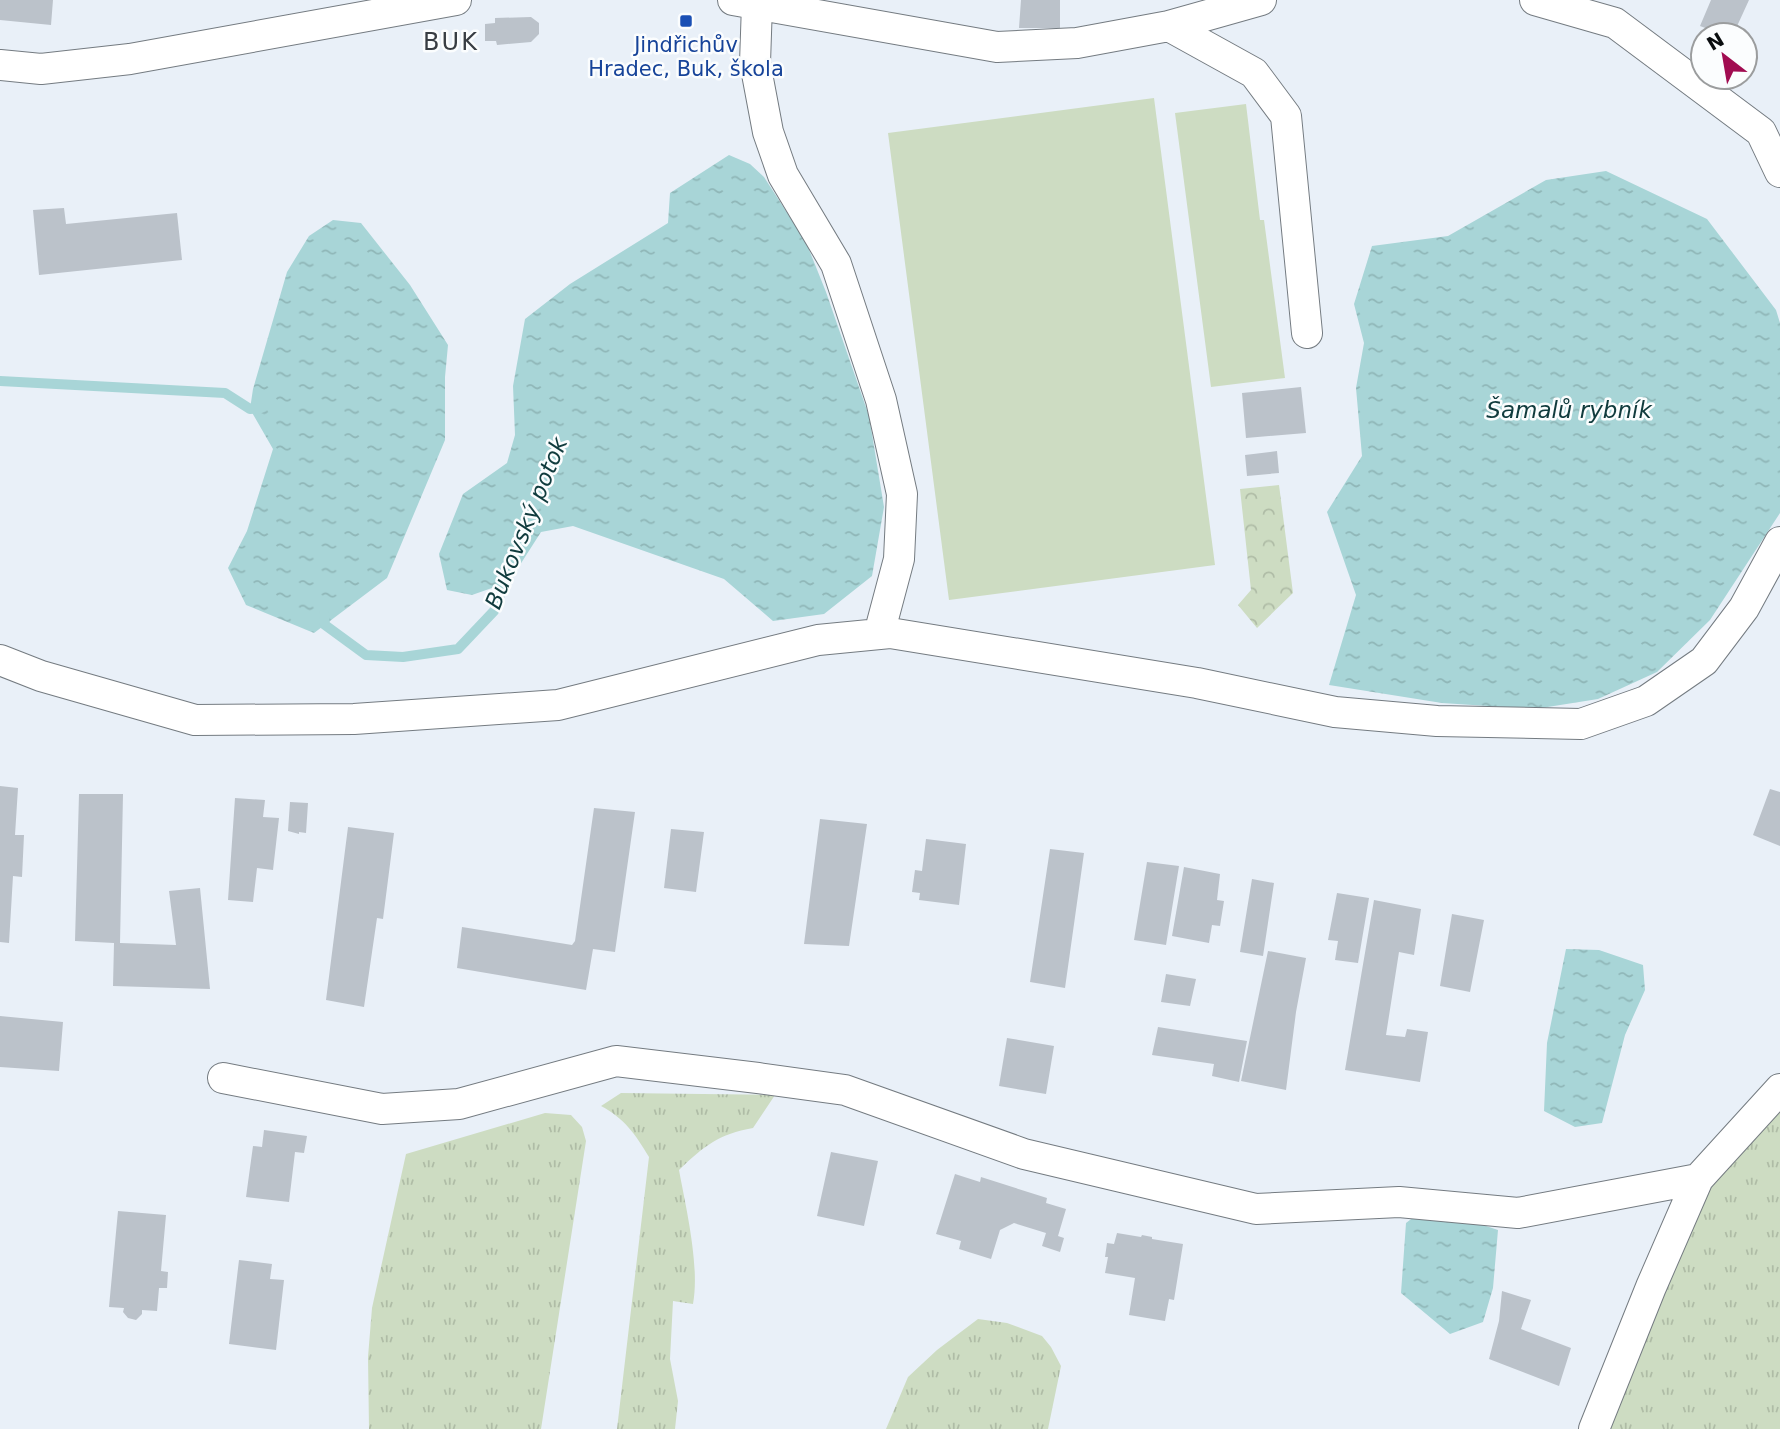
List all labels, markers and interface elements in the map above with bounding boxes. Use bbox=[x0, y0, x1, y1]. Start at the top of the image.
marker: Jindřichův Hradec, Buk, škola bbox=[678, 13, 694, 29]
north arrow bbox=[1689, 21, 1759, 91]
district label: BUK bbox=[423, 28, 479, 56]
text: N bbox=[1703, 28, 1728, 55]
place label: Jindřichův Hradec, Buk, škola bbox=[588, 33, 784, 81]
water label: Šamalů rybník bbox=[1486, 396, 1653, 423]
water label: Bukovský potok bbox=[480, 432, 573, 613]

